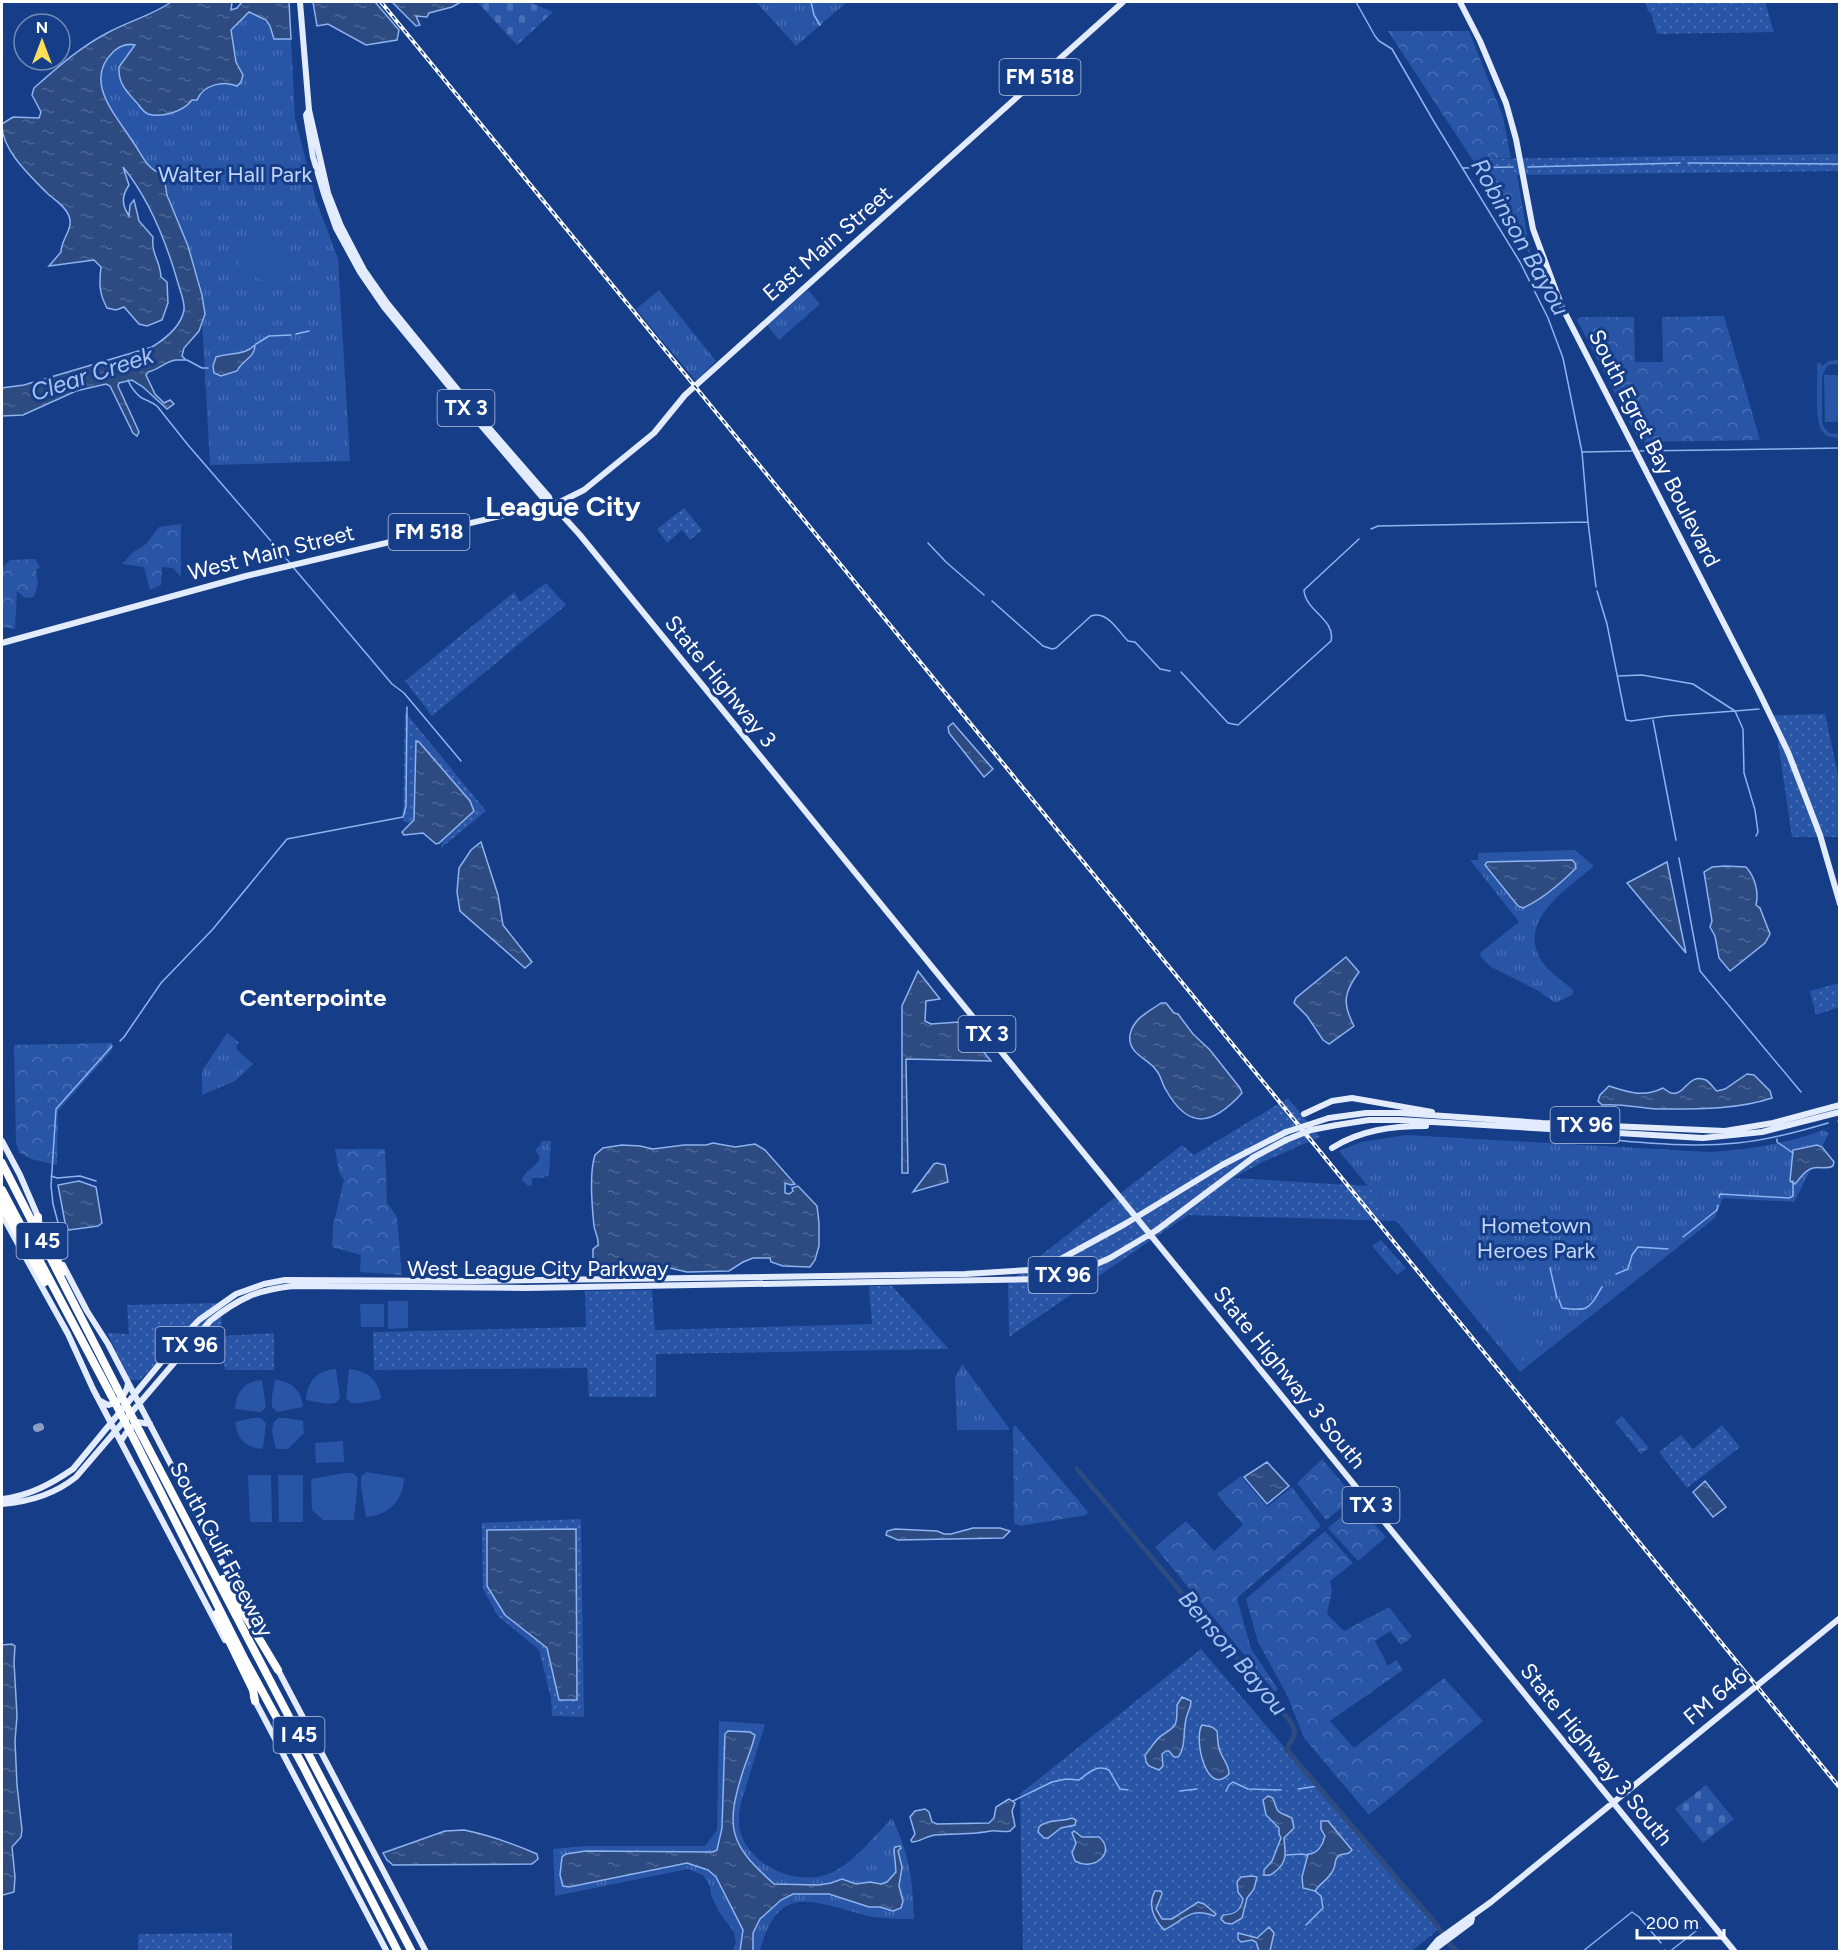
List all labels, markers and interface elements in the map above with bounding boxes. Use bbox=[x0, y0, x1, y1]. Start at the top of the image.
north arrow bbox=[12, 12, 72, 72]
text: N bbox=[36, 18, 48, 37]
road number: FM 518 bbox=[1000, 59, 1080, 95]
water label: Robinson Bayou bbox=[1465, 153, 1576, 320]
park label: Walter Hall Park bbox=[158, 161, 312, 188]
street label: East Main Street bbox=[757, 180, 898, 307]
street label: South Egret Bay Boulevard bbox=[1583, 325, 1726, 572]
water label: Clear Creek bbox=[27, 340, 158, 407]
road number: TX 3 bbox=[438, 390, 494, 426]
district label: League City bbox=[485, 489, 642, 523]
road number: FM 518 bbox=[388, 514, 470, 550]
street label: West Main Street bbox=[185, 519, 357, 586]
street label: State Highway 3 bbox=[659, 610, 782, 753]
district label: Centerpointe bbox=[239, 983, 387, 1012]
road number: TX 3 bbox=[958, 1016, 1016, 1052]
road number: TX 96 bbox=[1550, 1107, 1620, 1143]
park label: Hometown Heroes Park bbox=[1477, 1212, 1595, 1264]
road number: I 45 bbox=[16, 1223, 68, 1259]
street label: West League City Parkway bbox=[407, 1255, 669, 1282]
road number: TX 96 bbox=[1028, 1257, 1098, 1293]
street label: State Highway 3 South bbox=[1208, 1281, 1372, 1474]
road number: TX 96 bbox=[156, 1327, 225, 1363]
street label: South Gulf Freeway bbox=[164, 1457, 279, 1642]
road number: TX 3 bbox=[1342, 1487, 1400, 1523]
water label: Benson Bayou bbox=[1173, 1584, 1294, 1721]
street label: State Highway 3 South bbox=[1515, 1658, 1679, 1851]
street label: FM 646 bbox=[1678, 1662, 1753, 1731]
road number: I 45 bbox=[274, 1717, 324, 1753]
scale bar bbox=[1637, 1902, 1724, 1940]
text: 200 m bbox=[1646, 1912, 1699, 1934]

